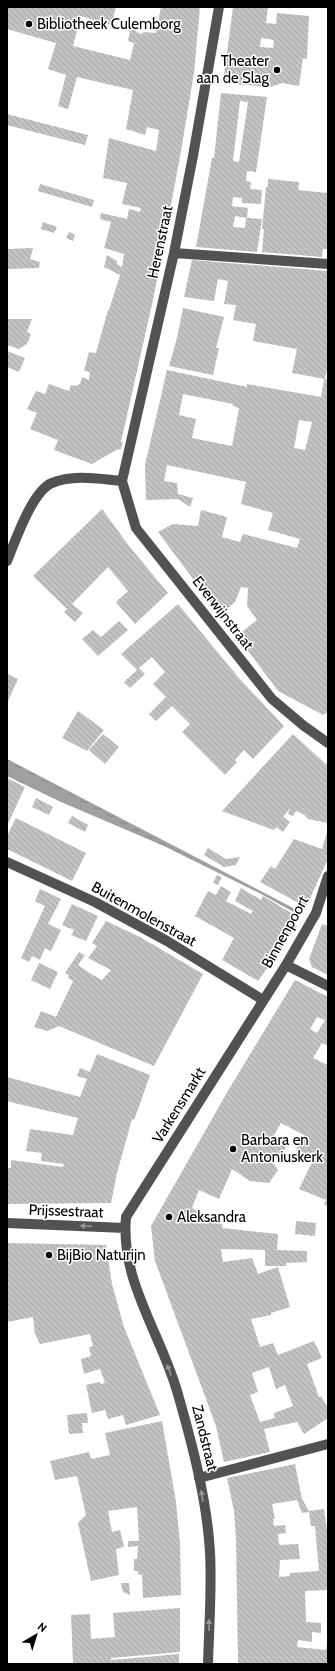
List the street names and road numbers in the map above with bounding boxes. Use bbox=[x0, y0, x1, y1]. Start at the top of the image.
street label: Herenstraat bbox=[144, 204, 176, 280]
street label: Everwijnstraat bbox=[189, 573, 257, 653]
street label: Buitenmolenstraat bbox=[88, 878, 200, 950]
street label: Binnenpoort bbox=[258, 893, 312, 971]
street label: Varkensmarkt bbox=[149, 1064, 209, 1146]
street label: Prijssestraat bbox=[28, 1201, 104, 1221]
street label: Zandstraat bbox=[188, 1403, 222, 1473]

